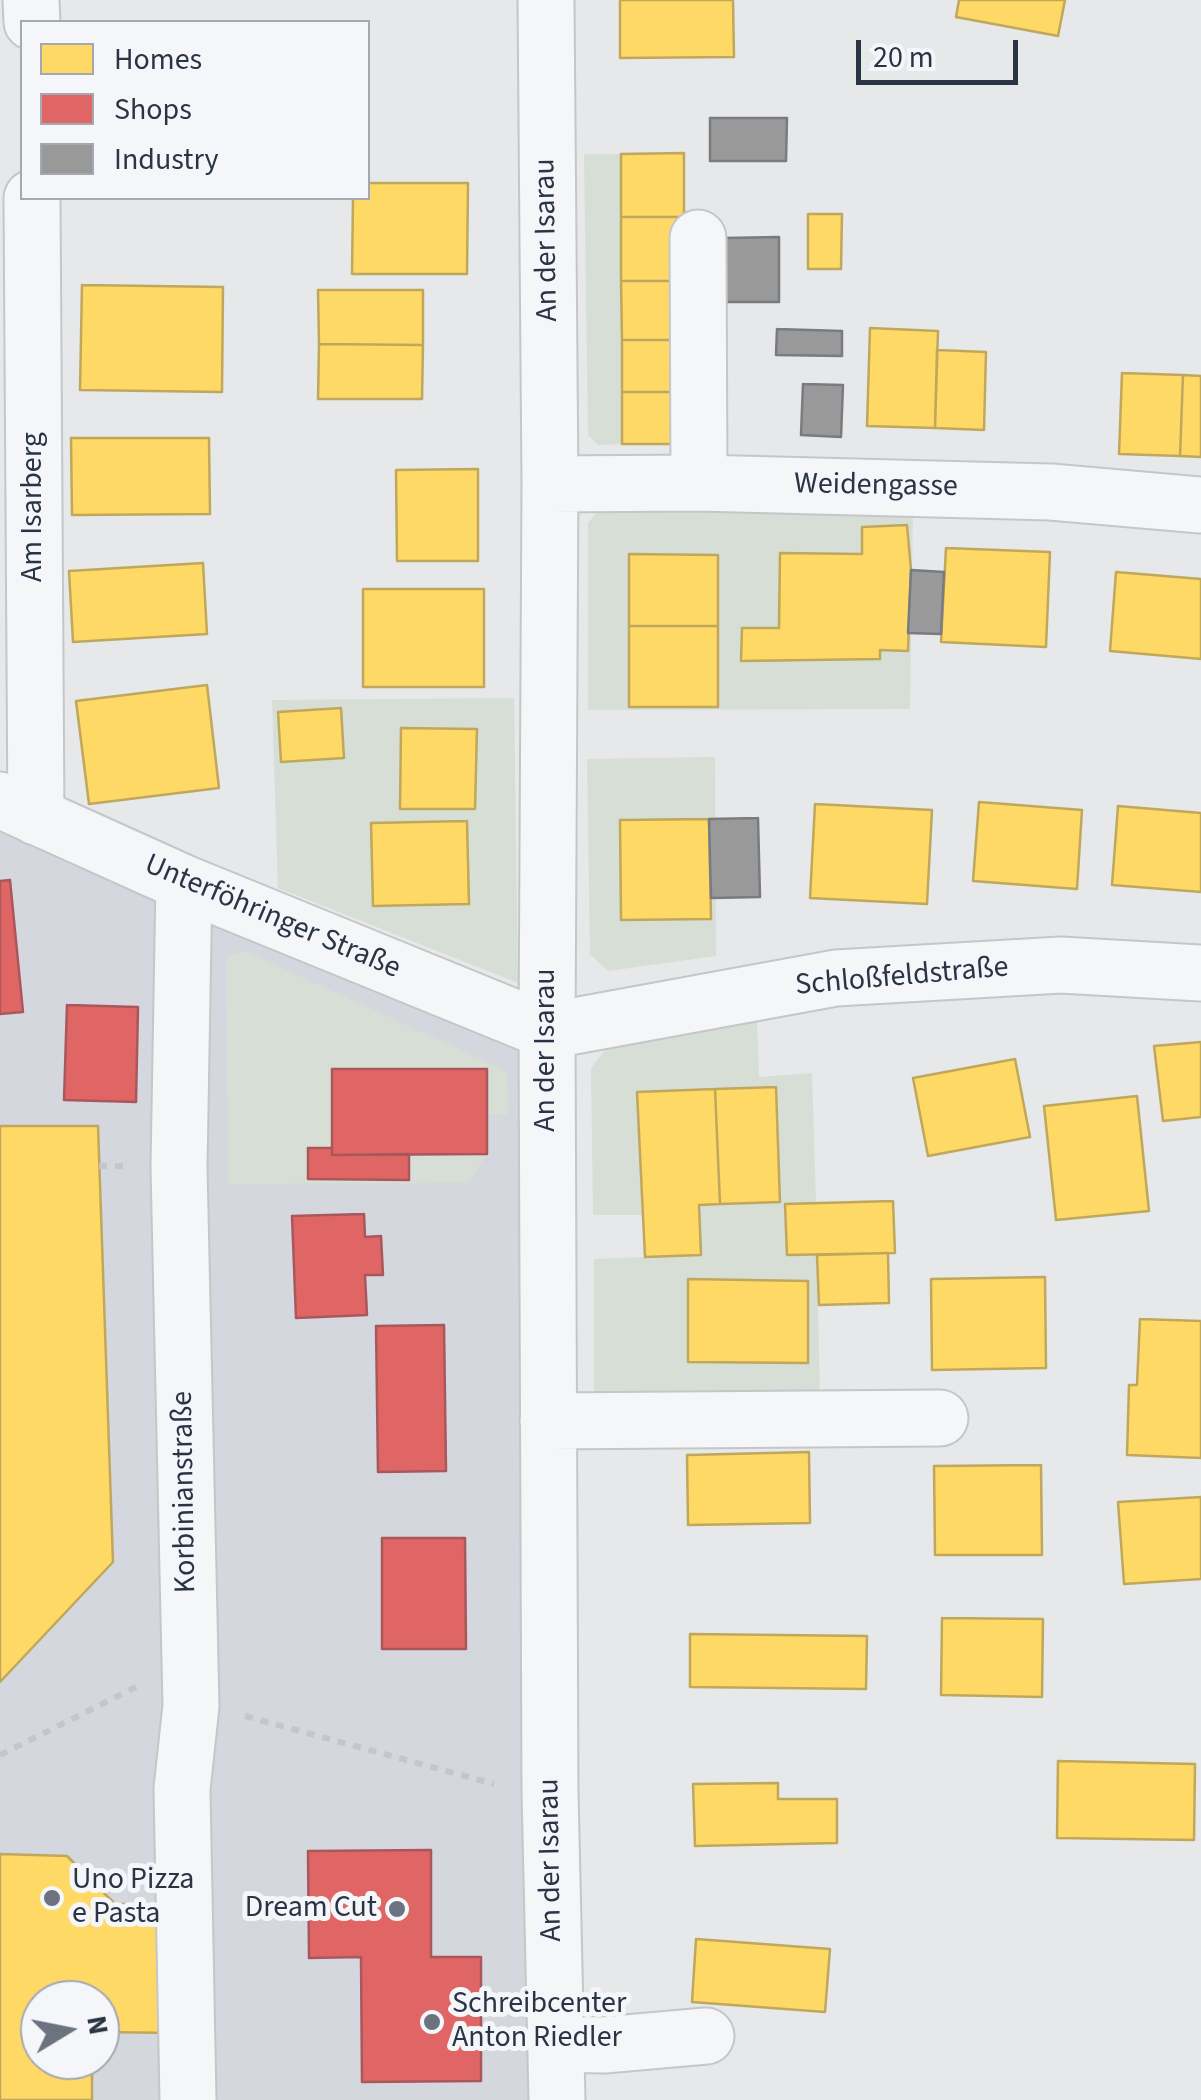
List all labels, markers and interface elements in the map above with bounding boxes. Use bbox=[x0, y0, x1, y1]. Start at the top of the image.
legend bbox=[20, 20, 370, 200]
scale bar bbox=[861, 20, 1024, 82]
text: 20 m bbox=[873, 36, 934, 79]
text: Homes bbox=[114, 38, 202, 81]
text: Shops bbox=[114, 88, 192, 131]
text: Industry bbox=[114, 138, 219, 181]
street label: An der Isarau bbox=[529, 158, 567, 322]
street label: Am Isarberg bbox=[16, 432, 52, 582]
street label: Weidengasse bbox=[794, 468, 958, 506]
street label: Unterföhringer Straße bbox=[139, 848, 405, 988]
street label: Schloßfeldstraße bbox=[794, 951, 1010, 1005]
street label: An der Isarau bbox=[529, 968, 565, 1132]
street label: Korbinianstraße bbox=[166, 1391, 206, 1593]
street label: An der Isarau bbox=[533, 1778, 571, 1942]
place label: Uno Pizza e Pasta bbox=[72, 1863, 194, 1934]
marker: Uno Pizza e Pasta bbox=[41, 1887, 63, 1909]
place label: Dream Cut bbox=[245, 1891, 377, 1927]
marker: Dream Cut bbox=[386, 1898, 408, 1920]
north arrow bbox=[20, 1980, 120, 2080]
place label: Schreibcenter Anton Riedler bbox=[452, 1987, 626, 2058]
marker: Schreibcenter Anton Riedler bbox=[421, 2011, 443, 2033]
text: N bbox=[76, 2012, 119, 2038]

